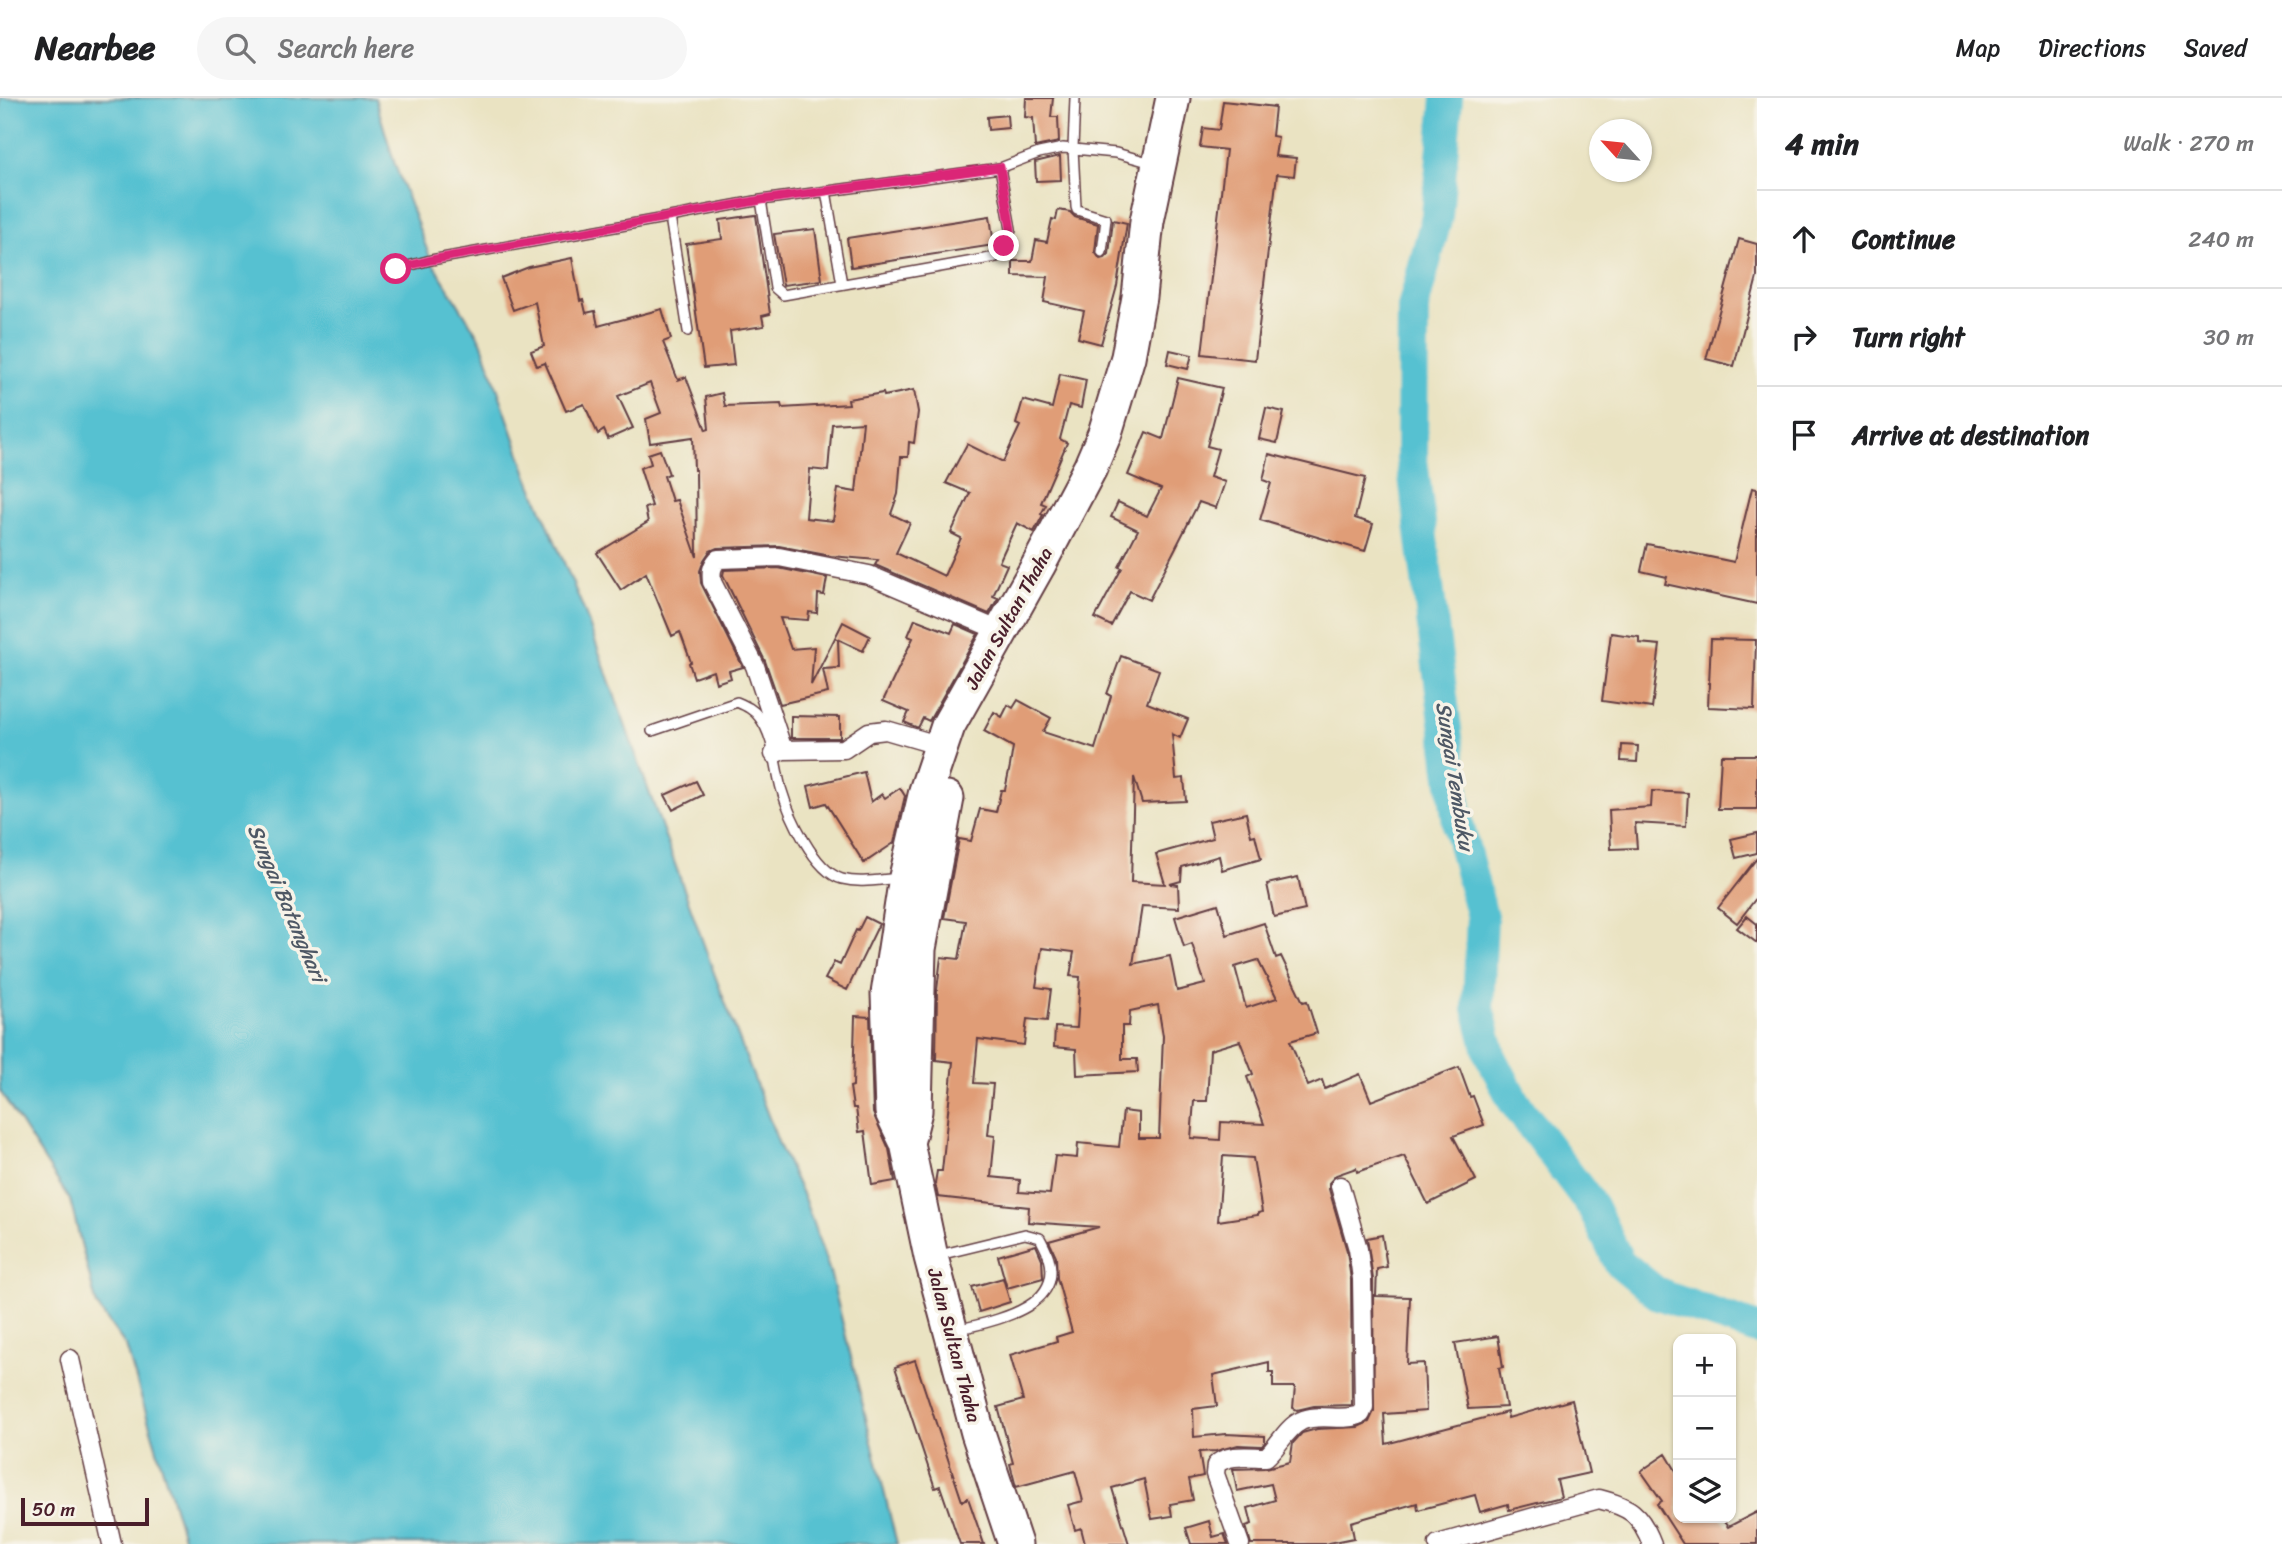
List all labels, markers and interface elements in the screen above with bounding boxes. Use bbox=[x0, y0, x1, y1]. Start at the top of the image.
search box bbox=[197, 17, 687, 80]
text: Nearbee bbox=[35, 19, 155, 77]
text: Search here bbox=[277, 25, 414, 71]
text: Map bbox=[1956, 27, 2000, 69]
text: Directions bbox=[2038, 27, 2146, 69]
text: Saved bbox=[2184, 27, 2247, 69]
icon: search bbox=[221, 29, 259, 67]
text: 4 min bbox=[1785, 117, 1859, 171]
north arrow bbox=[1589, 119, 1652, 182]
text: Walk · 270 m bbox=[2123, 123, 2254, 164]
text: Continue bbox=[1852, 216, 1955, 262]
text: 240 m bbox=[2188, 219, 2254, 260]
icon: ahead bbox=[1785, 220, 1823, 258]
route end bbox=[988, 230, 1019, 261]
route start bbox=[380, 253, 411, 284]
text: Turn right bbox=[1852, 314, 1965, 360]
text: 30 m bbox=[2203, 317, 2254, 358]
icon: right bbox=[1785, 318, 1823, 356]
text: Arrive at destination bbox=[1852, 412, 2089, 458]
icon: arrive bbox=[1785, 416, 1823, 454]
street label: Jalan Sultan Thaha bbox=[955, 540, 1062, 697]
water label: Sungai Tembuku bbox=[1424, 699, 1486, 856]
water label: Sungai Batanghari bbox=[237, 818, 339, 992]
street label: Jalan Sultan Thaha bbox=[918, 1263, 991, 1426]
map controls bbox=[1673, 1334, 1736, 1523]
button: + bbox=[1673, 1334, 1736, 1397]
button: − bbox=[1673, 1397, 1736, 1460]
button: layers bbox=[1673, 1460, 1736, 1523]
text: 50 m bbox=[32, 1493, 75, 1526]
scale bar bbox=[21, 1495, 149, 1527]

